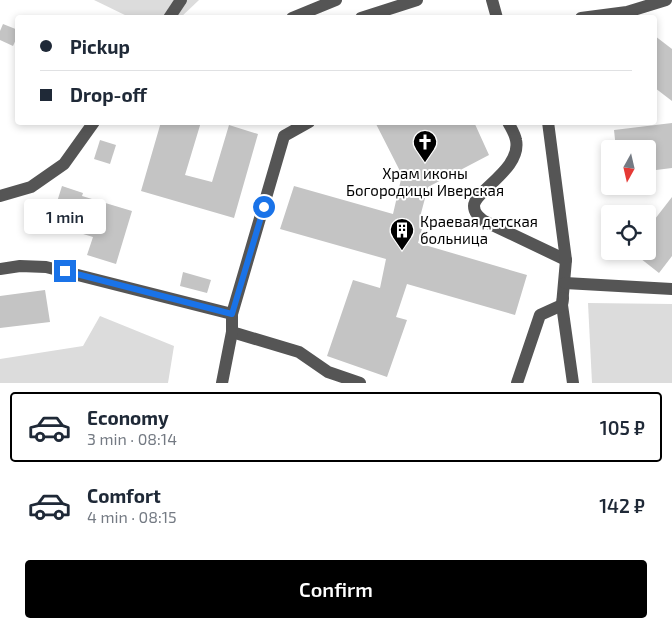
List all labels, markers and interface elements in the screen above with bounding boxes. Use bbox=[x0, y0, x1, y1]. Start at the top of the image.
text: Pickup bbox=[70, 35, 130, 58]
text: Drop-off bbox=[70, 83, 147, 106]
church icon: Храм иконы Богородицы Иверская bbox=[412, 129, 438, 163]
north arrow bbox=[601, 140, 656, 195]
map controls bbox=[601, 140, 656, 260]
place label: Храм иконы Богородицы Иверская bbox=[346, 164, 504, 199]
route start bbox=[253, 196, 275, 218]
callout: 1 min bbox=[24, 198, 106, 234]
button: locate bbox=[601, 205, 656, 260]
text: 1 min bbox=[46, 207, 84, 226]
place label: Краевая детская больница bbox=[420, 212, 538, 247]
building icon: Краевая детская больница bbox=[389, 217, 415, 251]
route end bbox=[54, 260, 76, 282]
icon: car bbox=[27, 405, 72, 450]
text: Economy bbox=[87, 406, 169, 429]
text: 105 ₽ bbox=[600, 416, 645, 439]
text: 3 min · 08:14 bbox=[87, 429, 177, 448]
icon: car bbox=[27, 483, 72, 528]
text: Comfort bbox=[87, 484, 161, 507]
text: 142 ₽ bbox=[599, 494, 645, 517]
text: 4 min · 08:15 bbox=[87, 507, 177, 526]
button: Confirm bbox=[25, 560, 647, 618]

